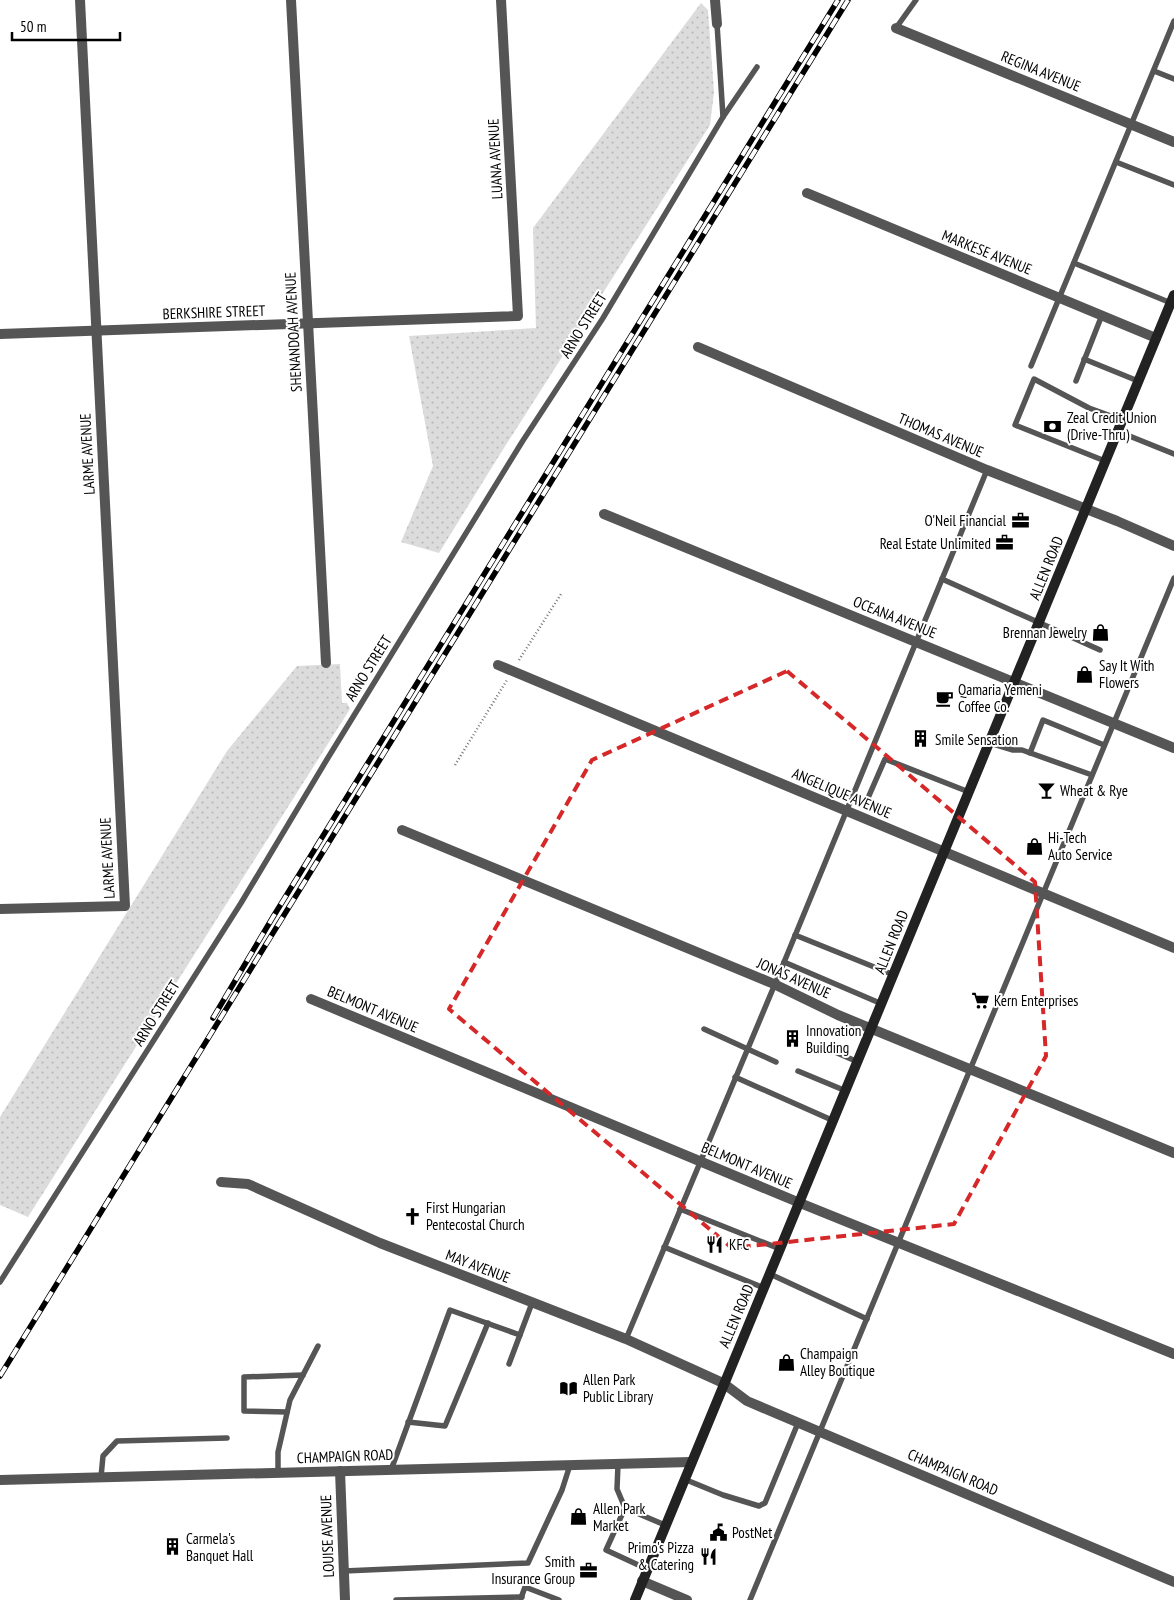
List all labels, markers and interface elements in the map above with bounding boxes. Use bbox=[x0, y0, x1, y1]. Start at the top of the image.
scale bar bbox=[12, 10, 120, 42]
text: 50 m bbox=[20, 17, 46, 36]
street label: REGINA AVENUE bbox=[998, 46, 1084, 96]
street label: LUANA AVENUE bbox=[483, 118, 507, 200]
street label: MARKESE AVENUE bbox=[939, 225, 1035, 279]
street label: SHENANDOAH AVENUE bbox=[280, 272, 306, 392]
street label: ARNO STREET bbox=[555, 288, 611, 361]
street label: BERKSHIRE STREET bbox=[162, 301, 266, 323]
street label: THOMAS AVENUE bbox=[895, 408, 987, 462]
place label: Zeal Credit Union (Drive-Thru) bbox=[1067, 408, 1157, 444]
street label: LARME AVENUE bbox=[75, 413, 99, 495]
bank icon: Zeal Credit Union (Drive-Thru) bbox=[1043, 416, 1063, 436]
office icon: O'Neil Financial bbox=[1010, 510, 1030, 530]
place label: O'Neil Financial bbox=[925, 511, 1006, 530]
office icon: Real Estate Unlimited bbox=[995, 533, 1015, 553]
street label: ALLEN ROAD bbox=[1025, 533, 1067, 603]
place label: Real Estate Unlimited bbox=[880, 534, 991, 553]
street label: OCEANA AVENUE bbox=[851, 592, 939, 642]
shop icon: Brennan Jewelry bbox=[1091, 622, 1111, 642]
place label: Brennan Jewelry bbox=[1003, 623, 1087, 642]
street label: ARNO STREET bbox=[340, 631, 396, 704]
place label: Say It With Flowers bbox=[1099, 656, 1154, 692]
shop icon: Say It With Flowers bbox=[1075, 664, 1095, 684]
place label: Qamaria Yemeni Coffee Co. bbox=[958, 680, 1042, 716]
cafe icon: Qamaria Yemeni Coffee Co. bbox=[934, 688, 954, 708]
building icon: Smile Sensation bbox=[911, 729, 931, 749]
place label: Smile Sensation bbox=[935, 730, 1018, 749]
street label: ANGELIQUE AVENUE bbox=[789, 764, 895, 822]
bar icon: Wheat & Rye bbox=[1036, 780, 1056, 800]
place label: Wheat & Rye bbox=[1060, 781, 1128, 800]
street label: LARME AVENUE bbox=[95, 817, 119, 899]
place label: Hi-Tech Auto Service bbox=[1048, 828, 1112, 864]
shop icon: Hi-Tech Auto Service bbox=[1024, 836, 1044, 856]
street label: ALLEN ROAD bbox=[870, 907, 912, 977]
street label: JONAS AVENUE bbox=[753, 953, 834, 1003]
street label: ARNO STREET bbox=[128, 976, 184, 1049]
street label: BELMONT AVENUE bbox=[325, 981, 421, 1037]
supermarket icon: Kern Enterprises bbox=[970, 990, 990, 1010]
place label: Kern Enterprises bbox=[994, 991, 1078, 1010]
place label: Innovation Building bbox=[806, 1021, 861, 1057]
building icon: Innovation Building bbox=[782, 1029, 802, 1049]
street label: BELMONT AVENUE bbox=[699, 1137, 795, 1193]
place label: First Hungarian Pentecostal Church bbox=[426, 1198, 525, 1234]
church icon: First Hungarian Pentecostal Church bbox=[402, 1206, 422, 1226]
restaurant icon: KFC bbox=[705, 1234, 725, 1254]
place label: KFC bbox=[729, 1235, 750, 1254]
street label: MAY AVENUE bbox=[443, 1245, 513, 1287]
street label: ALLEN ROAD bbox=[714, 1281, 758, 1351]
place label: Champaign Alley Boutique bbox=[800, 1344, 875, 1380]
shop icon: Champaign Alley Boutique bbox=[776, 1352, 796, 1372]
place label: Allen Park Public Library bbox=[583, 1370, 654, 1406]
library icon: Allen Park Public Library bbox=[559, 1378, 579, 1398]
street label: CHAMPAIGN ROAD bbox=[905, 1444, 1001, 1500]
street label: CHAMPAIGN ROAD bbox=[296, 1445, 394, 1467]
street label: LOUISE AVENUE bbox=[316, 1494, 338, 1578]
place label: Allen Park Market bbox=[593, 1499, 646, 1535]
shop icon: Allen Park Market bbox=[569, 1507, 589, 1527]
public building icon: PostNet bbox=[708, 1522, 728, 1542]
place label: PostNet bbox=[732, 1523, 772, 1542]
place label: Carmela's Banquet Hall bbox=[186, 1529, 254, 1565]
building icon: Carmela's Banquet Hall bbox=[162, 1537, 182, 1557]
place label: Primo's Pizza & Catering bbox=[628, 1538, 694, 1574]
restaurant icon: Primo's Pizza & Catering bbox=[698, 1546, 718, 1566]
place label: Smith Insurance Group bbox=[491, 1552, 575, 1588]
office icon: Smith Insurance Group bbox=[579, 1560, 599, 1580]

